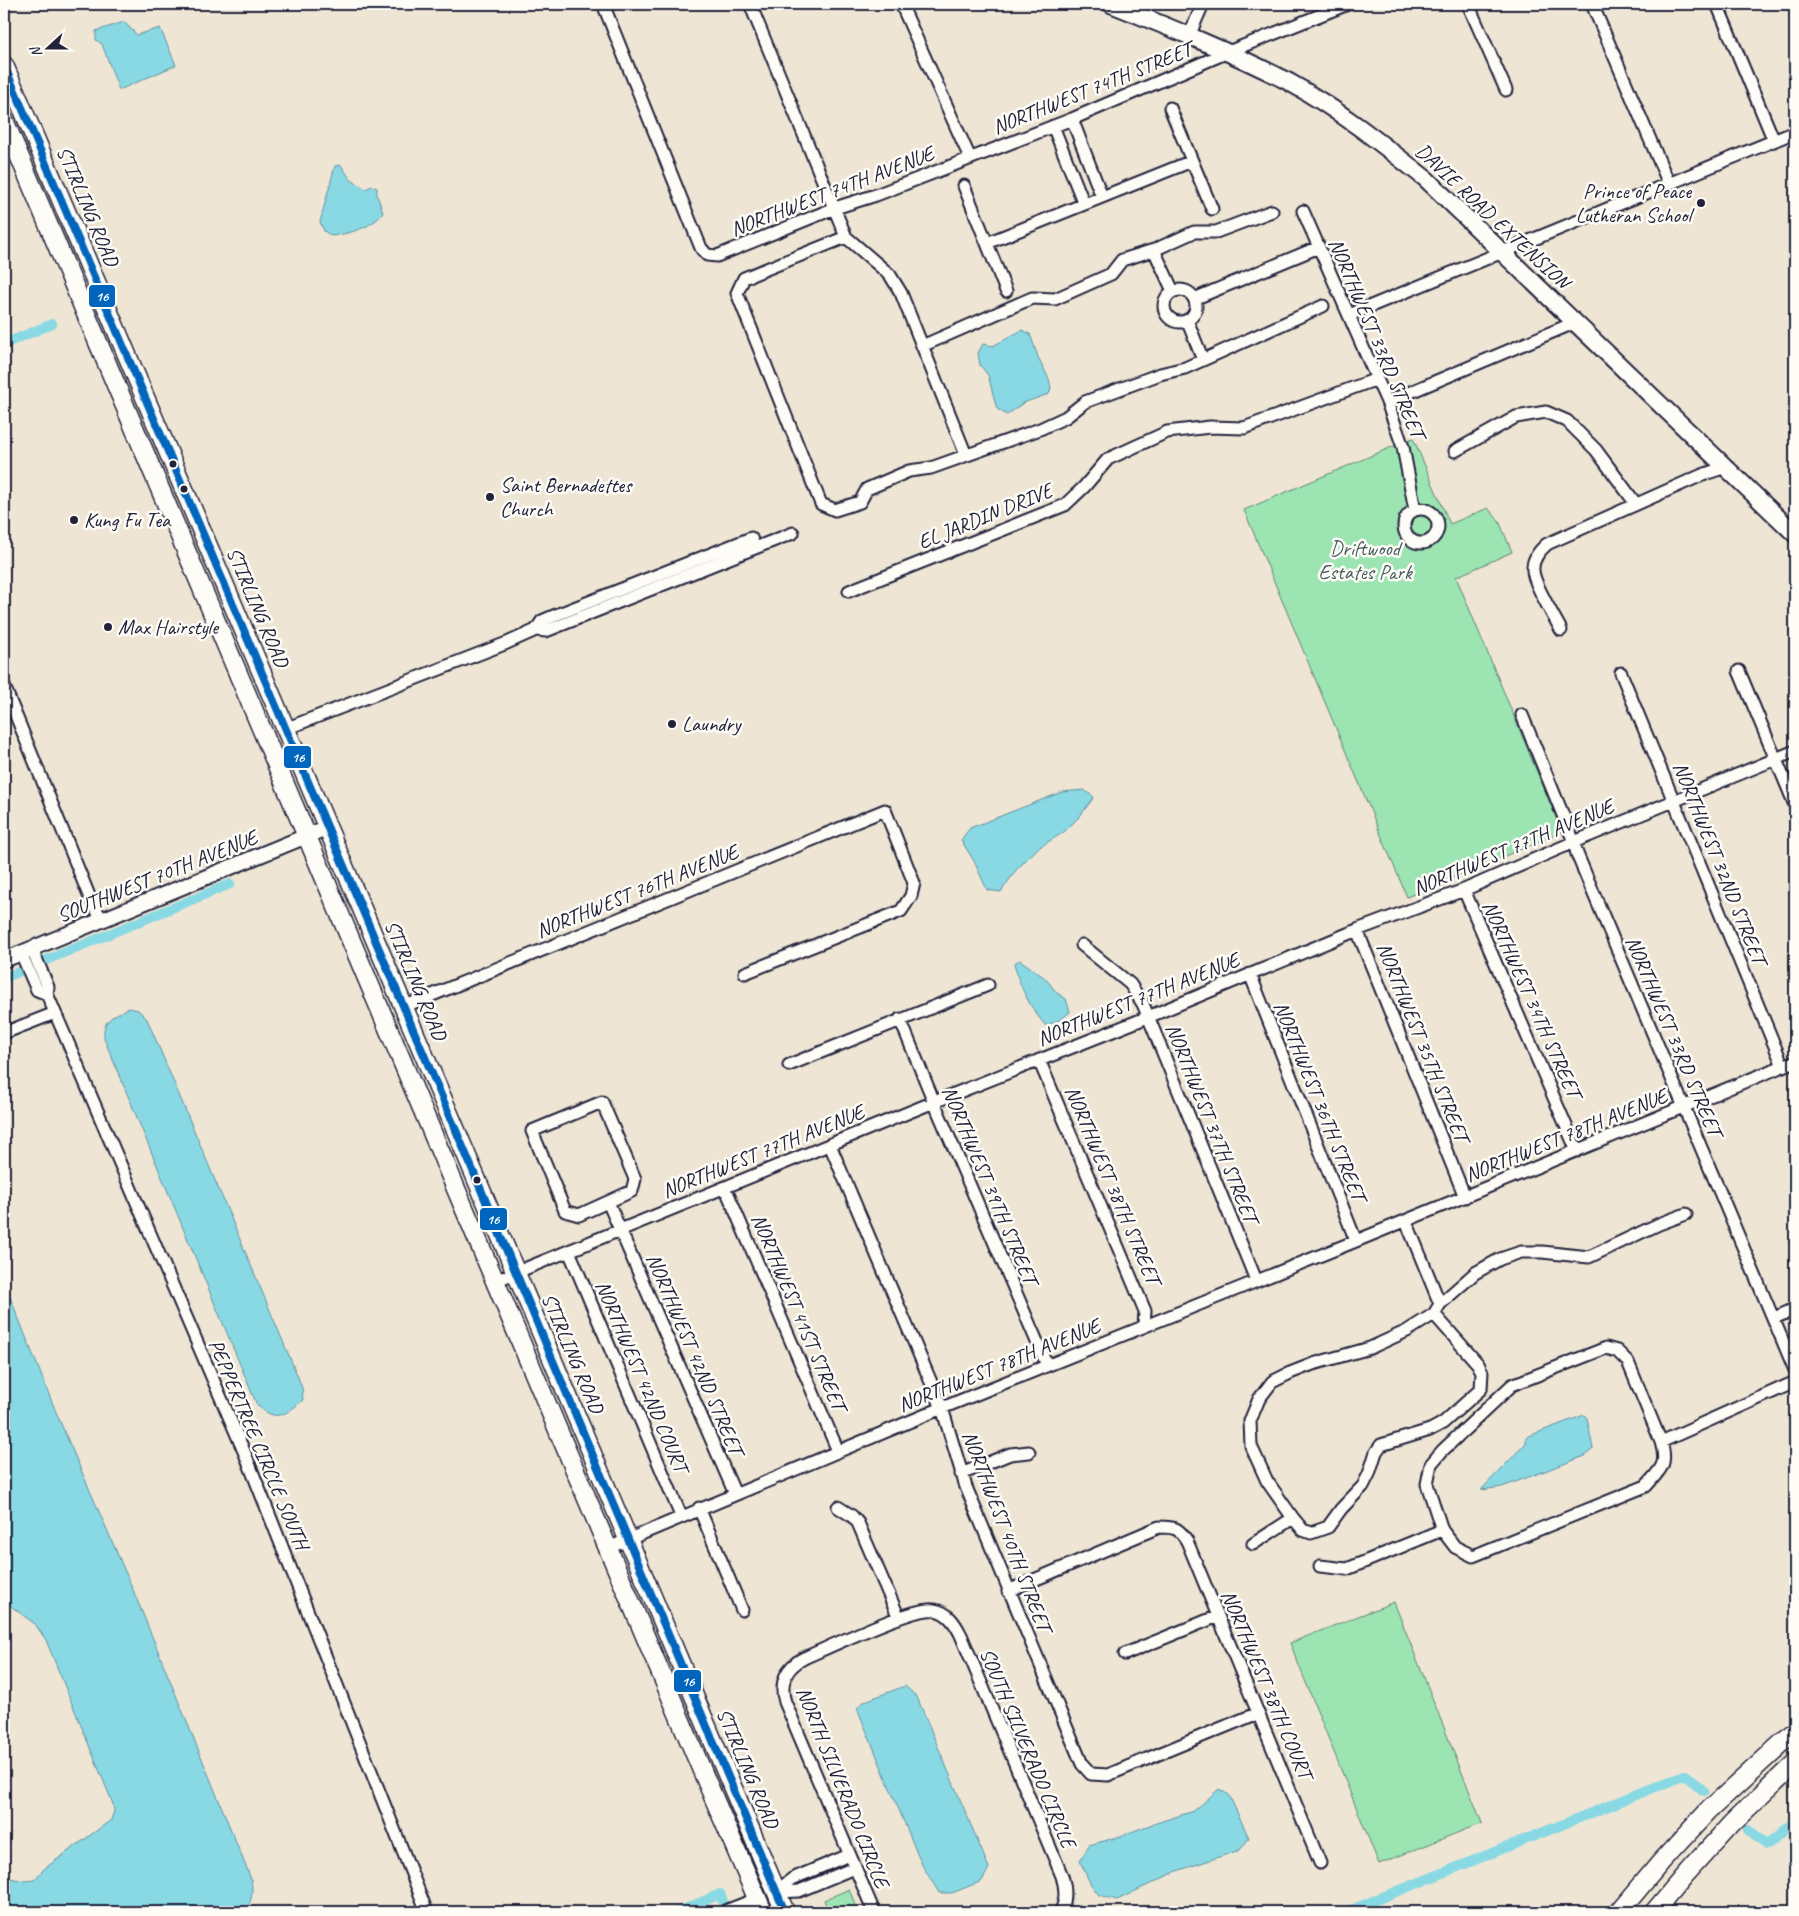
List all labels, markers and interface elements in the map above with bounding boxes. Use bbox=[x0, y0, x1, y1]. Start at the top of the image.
north arrow bbox=[22, 22, 72, 72]
street label: NORTHWEST 74TH STREET bbox=[989, 34, 1200, 140]
text: N bbox=[26, 43, 46, 60]
street label: DAVIE ROAD EXTENSION bbox=[1410, 138, 1578, 296]
street label: NORTHWEST 74TH AVENUE bbox=[727, 139, 940, 242]
street label: STIRLING ROAD bbox=[51, 142, 126, 272]
place label: Prince of Peace Lutheran School bbox=[1576, 178, 1694, 228]
marker: Prince of Peace Lutheran School bbox=[1695, 197, 1707, 209]
street label: NORTHWEST 33RD STREET bbox=[1323, 234, 1433, 447]
line badge: 16 bbox=[88, 284, 116, 308]
text: 16 bbox=[96, 288, 110, 305]
unlabelled marker bbox=[168, 459, 178, 469]
place label: Saint Bernadettes Church bbox=[500, 472, 633, 522]
street label: EL JARDIN DRIVE bbox=[914, 476, 1058, 555]
unlabelled marker bbox=[179, 484, 189, 494]
marker: Saint Bernadettes Church bbox=[484, 491, 496, 503]
place label: Kung Fu Tea bbox=[84, 507, 172, 533]
marker: Kung Fu Tea bbox=[68, 514, 80, 526]
park label: Driftwood Estates Park bbox=[1318, 535, 1413, 585]
street label: STIRLING ROAD bbox=[221, 543, 296, 673]
place label: Max Hairstyle bbox=[118, 614, 220, 640]
marker: Max Hairstyle bbox=[102, 621, 114, 633]
place label: Laundry bbox=[682, 711, 742, 737]
marker: Laundry bbox=[666, 718, 678, 730]
line badge: 16 bbox=[283, 745, 312, 769]
text: 16 bbox=[292, 749, 306, 766]
street label: NORTHWEST 32ND STREET bbox=[1667, 758, 1775, 973]
street label: NORTHWEST 77TH AVENUE bbox=[1409, 792, 1620, 901]
street label: SOUTHWEST 70TH AVENUE bbox=[53, 823, 264, 928]
street label: NORTHWEST 76TH AVENUE bbox=[532, 837, 745, 943]
street label: NORTHWEST 34TH STREET bbox=[1477, 897, 1589, 1106]
street label: STIRLING ROAD bbox=[379, 916, 454, 1046]
street label: NORTHWEST 33RD STREET bbox=[1620, 932, 1730, 1145]
street label: NORTHWEST 35TH STREET bbox=[1371, 939, 1477, 1150]
street label: NORTHWEST 77TH AVENUE bbox=[1033, 945, 1246, 1051]
street label: NORTHWEST 36TH STREET bbox=[1268, 998, 1374, 1209]
street label: NORTHWEST 37TH STREET bbox=[1160, 1020, 1266, 1231]
street label: NORTHWEST 78TH AVENUE bbox=[1461, 1081, 1674, 1187]
street label: NORTHWEST 39TH STREET bbox=[936, 1082, 1046, 1293]
street label: NORTHWEST 38TH STREET bbox=[1059, 1082, 1169, 1293]
street label: NORTHWEST 77TH AVENUE bbox=[658, 1097, 871, 1203]
unlabelled marker bbox=[472, 1175, 482, 1185]
line badge: 16 bbox=[479, 1207, 508, 1231]
street label: NORTHWEST 41ST STREET bbox=[746, 1210, 854, 1419]
text: 16 bbox=[487, 1211, 501, 1228]
street label: NORTHWEST 42ND STREET bbox=[641, 1250, 751, 1463]
street label: NORTHWEST 42ND COURT bbox=[590, 1276, 696, 1481]
street label: STIRLING ROAD bbox=[536, 1289, 611, 1419]
street label: NORTHWEST 78TH AVENUE bbox=[894, 1311, 1107, 1417]
street label: PEPPERTREE CIRCLE SOUTH bbox=[203, 1335, 316, 1556]
street label: NORTHWEST 40TH STREET bbox=[957, 1427, 1059, 1640]
street label: NORTHWEST 38TH COURT bbox=[1216, 1586, 1321, 1787]
street label: SOUTH SILVERADO CIRCLE bbox=[974, 1644, 1083, 1854]
line badge: 16 bbox=[673, 1669, 702, 1693]
text: 16 bbox=[682, 1673, 696, 1690]
street label: NORTH SILVERADO CIRCLE bbox=[791, 1683, 896, 1894]
street label: STIRLING ROAD bbox=[711, 1704, 786, 1834]

